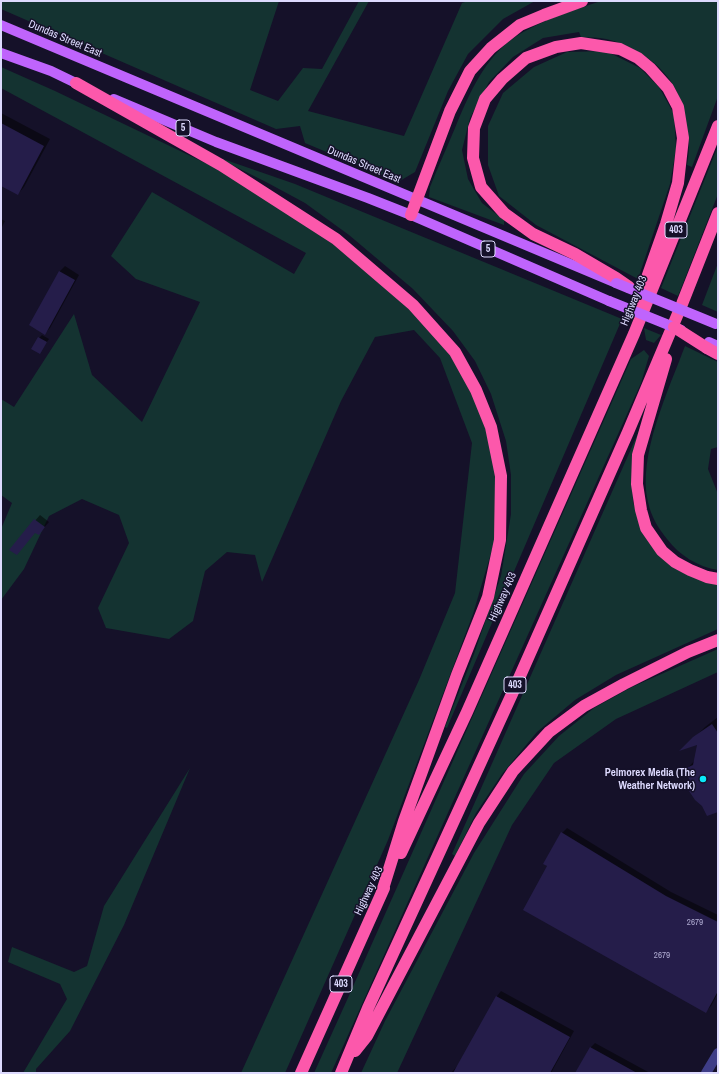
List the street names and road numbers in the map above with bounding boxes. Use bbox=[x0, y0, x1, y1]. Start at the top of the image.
street label: Dundas Street East bbox=[26, 18, 104, 60]
road number: 5 bbox=[176, 120, 190, 136]
street label: Dundas Street East bbox=[325, 144, 403, 186]
road number: 403 bbox=[665, 222, 687, 238]
road number: 5 bbox=[481, 241, 495, 257]
street label: Highway 403 bbox=[618, 274, 650, 328]
street label: Highway 403 bbox=[486, 570, 520, 624]
road number: 403 bbox=[504, 677, 526, 693]
street label: Highway 403 bbox=[352, 864, 386, 918]
road number: 403 bbox=[330, 976, 352, 992]

